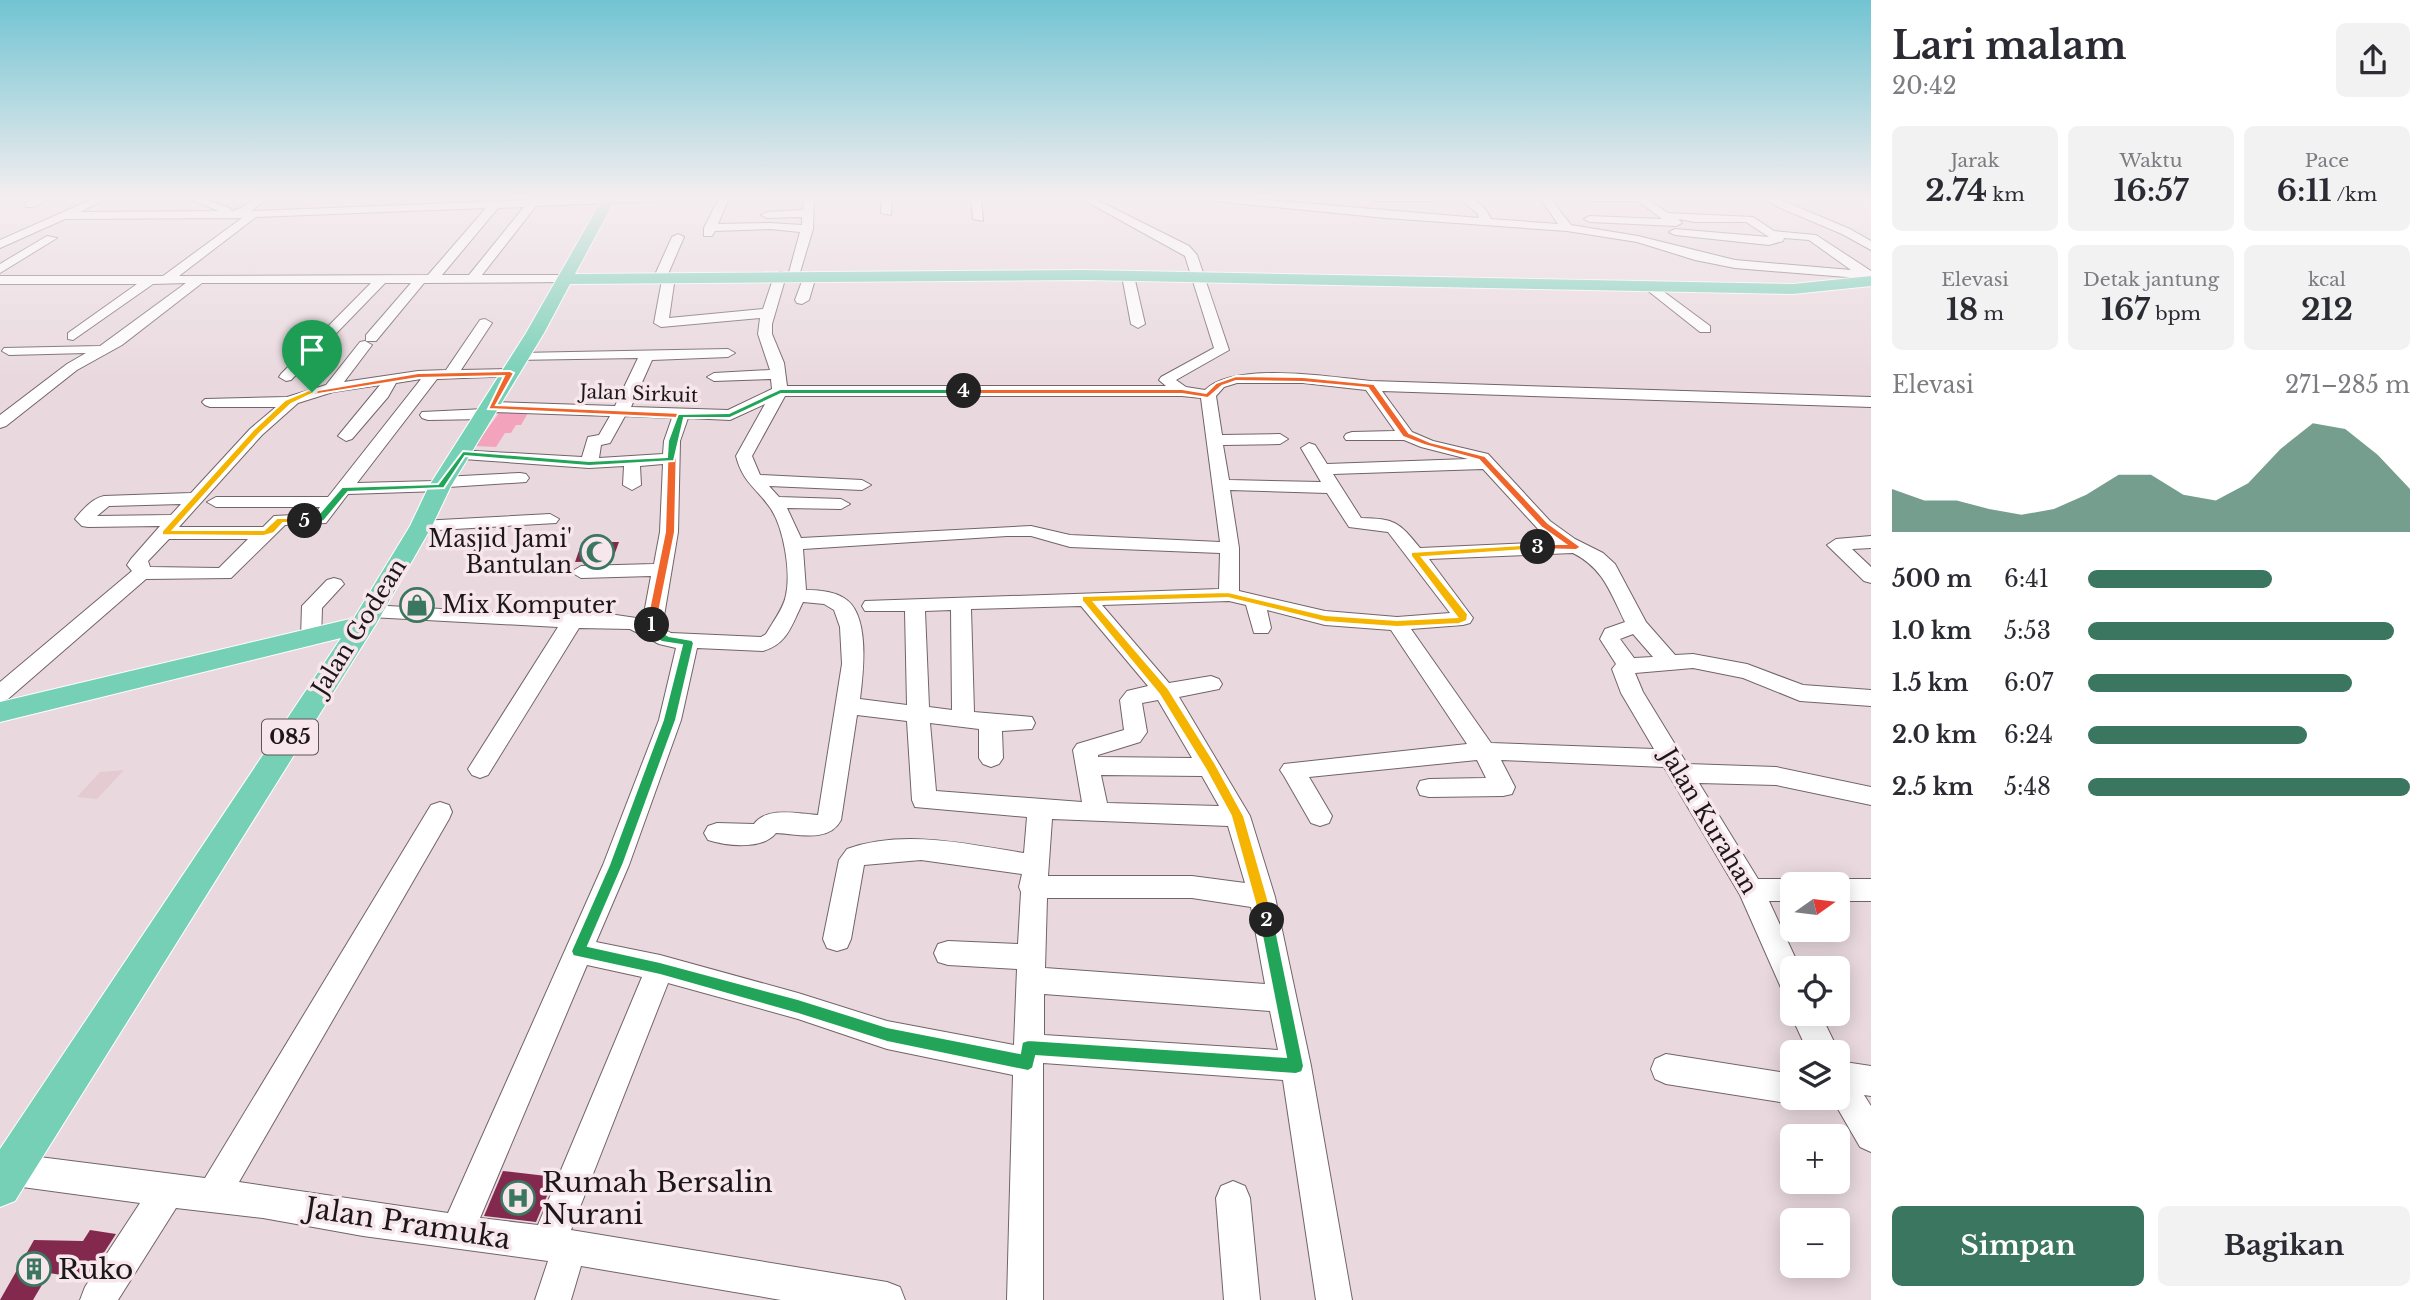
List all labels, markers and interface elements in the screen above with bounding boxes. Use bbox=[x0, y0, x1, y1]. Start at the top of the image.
text: Lari malam bbox=[1892, 22, 2126, 69]
button: share bbox=[2336, 23, 2410, 97]
text: 20:42 bbox=[1892, 72, 1957, 100]
text: Jarak bbox=[1951, 149, 1999, 172]
text: Waktu bbox=[2120, 149, 2182, 172]
text: Pace bbox=[2305, 149, 2349, 172]
text: 2.74 bbox=[1925, 172, 1987, 209]
text: 16:57 bbox=[2113, 172, 2189, 209]
text: 6:11 bbox=[2277, 172, 2332, 209]
text: km bbox=[1987, 183, 2025, 206]
text: /km bbox=[2332, 183, 2377, 206]
text: Elevasi bbox=[1941, 268, 2009, 291]
text: Detak jantung bbox=[2083, 268, 2219, 291]
text: kcal bbox=[2308, 268, 2346, 291]
text: 18 bbox=[1946, 291, 1978, 328]
text: 167 bbox=[2101, 291, 2150, 328]
text: 212 bbox=[2301, 291, 2353, 328]
text: m bbox=[1978, 302, 2004, 325]
text: bpm bbox=[2150, 302, 2201, 325]
pin bbox=[282, 320, 342, 392]
icon: arrive bbox=[293, 331, 331, 369]
text: Elevasi bbox=[1892, 371, 1974, 399]
text: 271–285 m bbox=[2285, 371, 2410, 399]
pin: 4 bbox=[946, 374, 982, 408]
text: 4 bbox=[957, 379, 970, 402]
street label: Jalan Sirkuit bbox=[576, 380, 699, 407]
pin: 5 bbox=[288, 504, 322, 538]
text: 5 bbox=[299, 509, 310, 532]
place label: Masjid Jami' Bantulan bbox=[428, 525, 572, 579]
pin: 3 bbox=[1520, 530, 1556, 564]
mosque icon: Masjid Jami' Bantulan bbox=[578, 533, 616, 571]
text: 3 bbox=[1531, 535, 1544, 558]
street label: Jalan Godean bbox=[304, 553, 412, 703]
text: 500 m bbox=[1892, 565, 1972, 593]
text: 6:41 bbox=[2004, 565, 2049, 593]
shop icon: Mix Komputer bbox=[398, 586, 436, 624]
place label: Mix Komputer bbox=[442, 591, 616, 619]
pin: 1 bbox=[634, 608, 670, 642]
text: 1 bbox=[647, 613, 656, 636]
text: 1.0 km bbox=[1892, 617, 1972, 645]
text: 5:53 bbox=[2004, 617, 2051, 645]
text: 1.5 km bbox=[1892, 669, 1969, 697]
text: 6:07 bbox=[2004, 669, 2053, 697]
road number: 085 bbox=[262, 720, 318, 754]
text: 2.0 km bbox=[1892, 721, 1977, 749]
text: 6:24 bbox=[2004, 721, 2053, 749]
street label: Jalan Kurahan bbox=[1653, 741, 1764, 899]
text: 2.5 km bbox=[1892, 773, 1973, 801]
text: 5:48 bbox=[2004, 773, 2051, 801]
north arrow bbox=[1780, 872, 1850, 942]
map controls bbox=[1780, 872, 1850, 1278]
pin: 2 bbox=[1250, 902, 1284, 937]
text: 2 bbox=[1260, 908, 1273, 931]
button: locate bbox=[1780, 956, 1850, 1026]
button: layers bbox=[1780, 1040, 1850, 1110]
button: + bbox=[1780, 1124, 1850, 1194]
place label: Rumah Bersalin Nurani bbox=[542, 1165, 773, 1232]
hospital icon: Rumah Bersalin Nurani bbox=[499, 1179, 537, 1217]
street label: Jalan Pramuka bbox=[299, 1189, 513, 1257]
button: Simpan bbox=[1892, 1206, 2144, 1286]
button: Bagikan bbox=[2158, 1206, 2410, 1286]
button: − bbox=[1780, 1208, 1850, 1278]
building icon: Ruko bbox=[15, 1250, 53, 1288]
place label: Ruko bbox=[58, 1252, 133, 1287]

